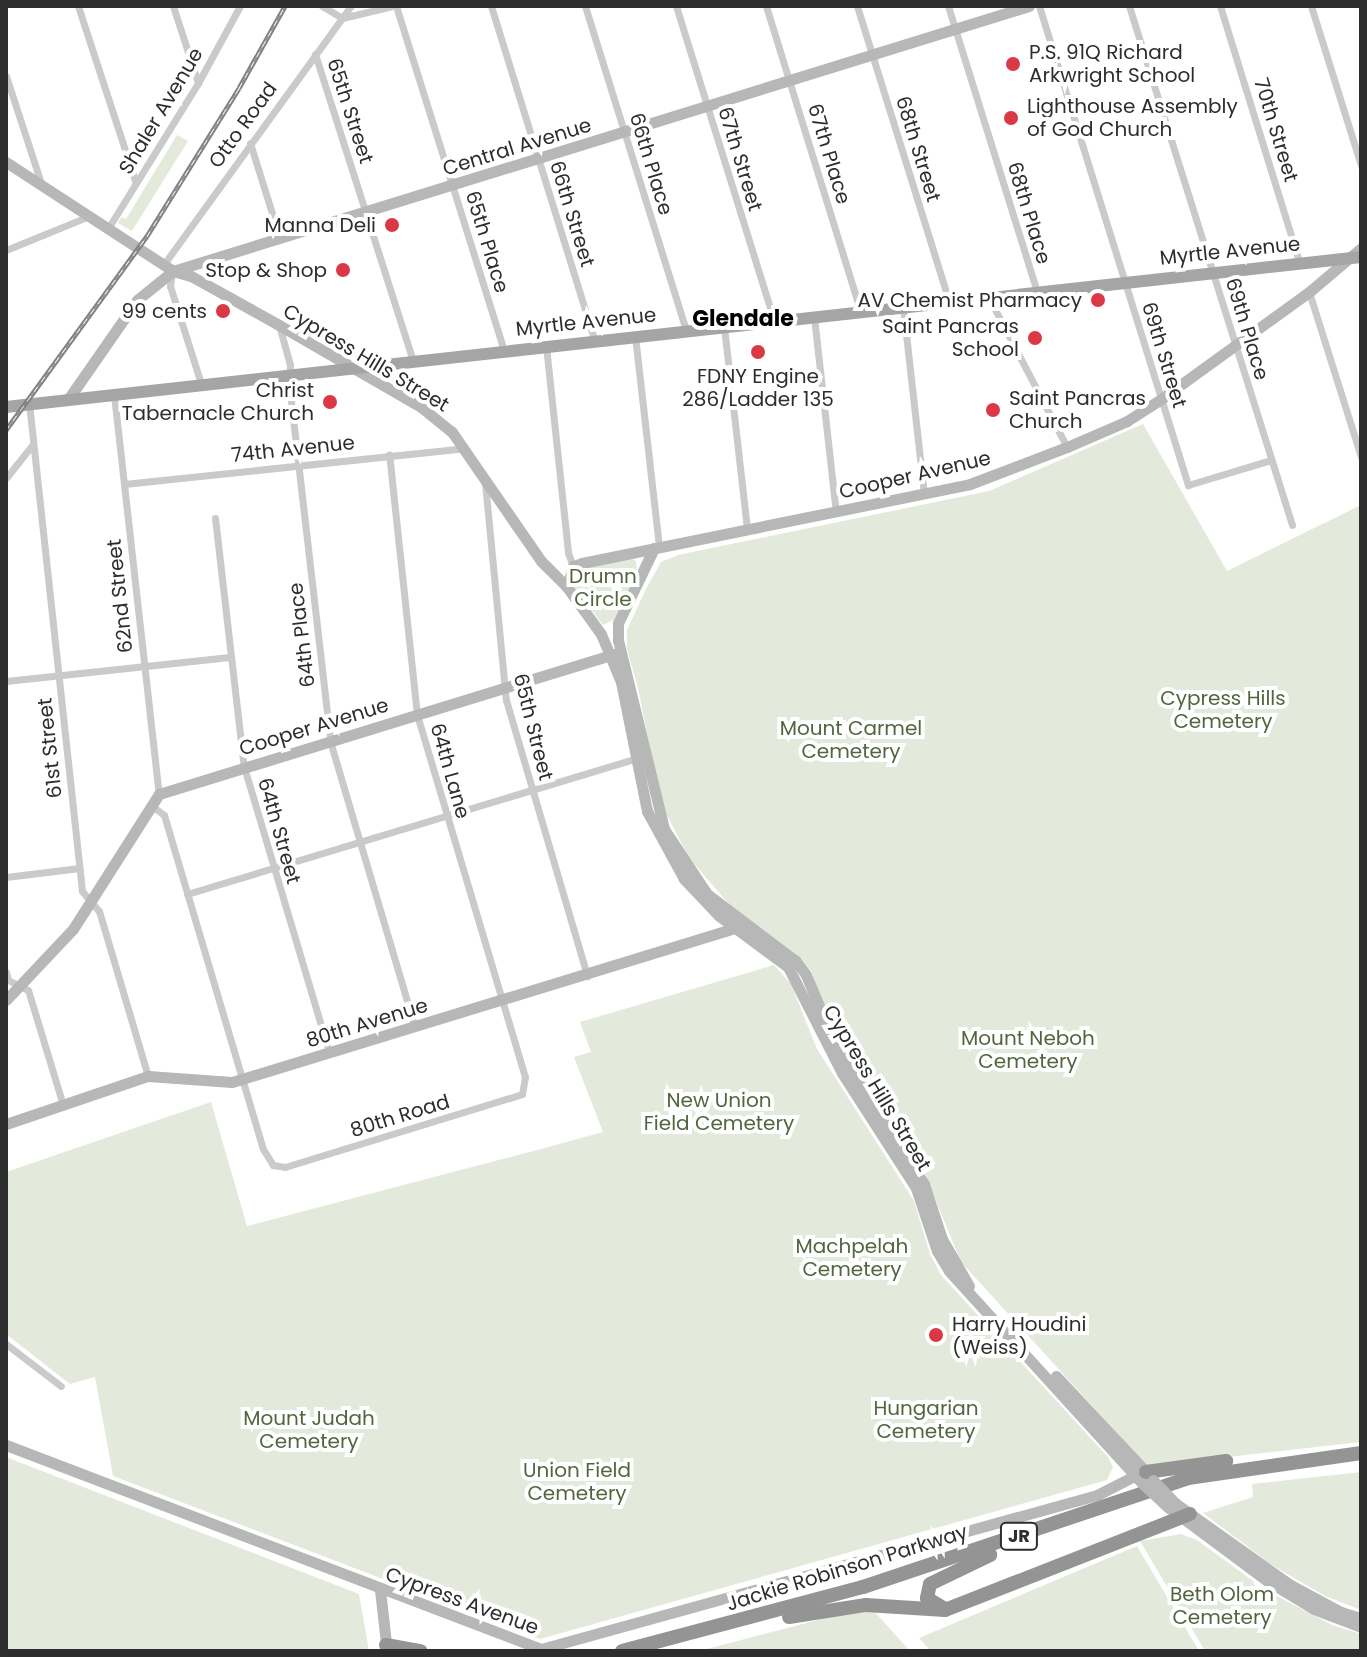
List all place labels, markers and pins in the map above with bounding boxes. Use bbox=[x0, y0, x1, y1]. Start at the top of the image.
place label: P.S. 91Q Richard Arkwright School bbox=[1029, 40, 1195, 87]
marker: P.S. 91Q Richard Arkwright School bbox=[1004, 55, 1022, 73]
place label: Lighthouse Assembly of God Church bbox=[1027, 94, 1238, 141]
marker: Lighthouse Assembly of God Church bbox=[1002, 109, 1020, 127]
place label: Manna Deli bbox=[264, 213, 376, 237]
marker: Manna Deli bbox=[383, 216, 401, 234]
place label: Stop & Shop bbox=[205, 258, 327, 282]
marker: Stop & Shop bbox=[334, 261, 352, 279]
place label: AV Chemist Pharmacy bbox=[858, 288, 1082, 312]
marker: AV Chemist Pharmacy bbox=[1089, 291, 1107, 309]
place label: 99 cents bbox=[121, 299, 207, 323]
marker: 99 cents bbox=[214, 302, 232, 320]
place label: Saint Pancras School bbox=[882, 314, 1019, 361]
marker: Saint Pancras School bbox=[1026, 329, 1044, 347]
marker: FDNY Engine 286/Ladder 135 bbox=[749, 343, 767, 361]
place label: FDNY Engine 286/Ladder 135 bbox=[682, 364, 834, 411]
place label: Christ Tabernacle Church bbox=[122, 378, 314, 425]
place label: Saint Pancras Church bbox=[1009, 386, 1146, 433]
marker: Christ Tabernacle Church bbox=[321, 393, 339, 411]
marker: Saint Pancras Church bbox=[984, 401, 1002, 419]
place label: Harry Houdini (Weiss) bbox=[952, 1312, 1086, 1359]
marker: Harry Houdini (Weiss) bbox=[927, 1326, 945, 1344]

